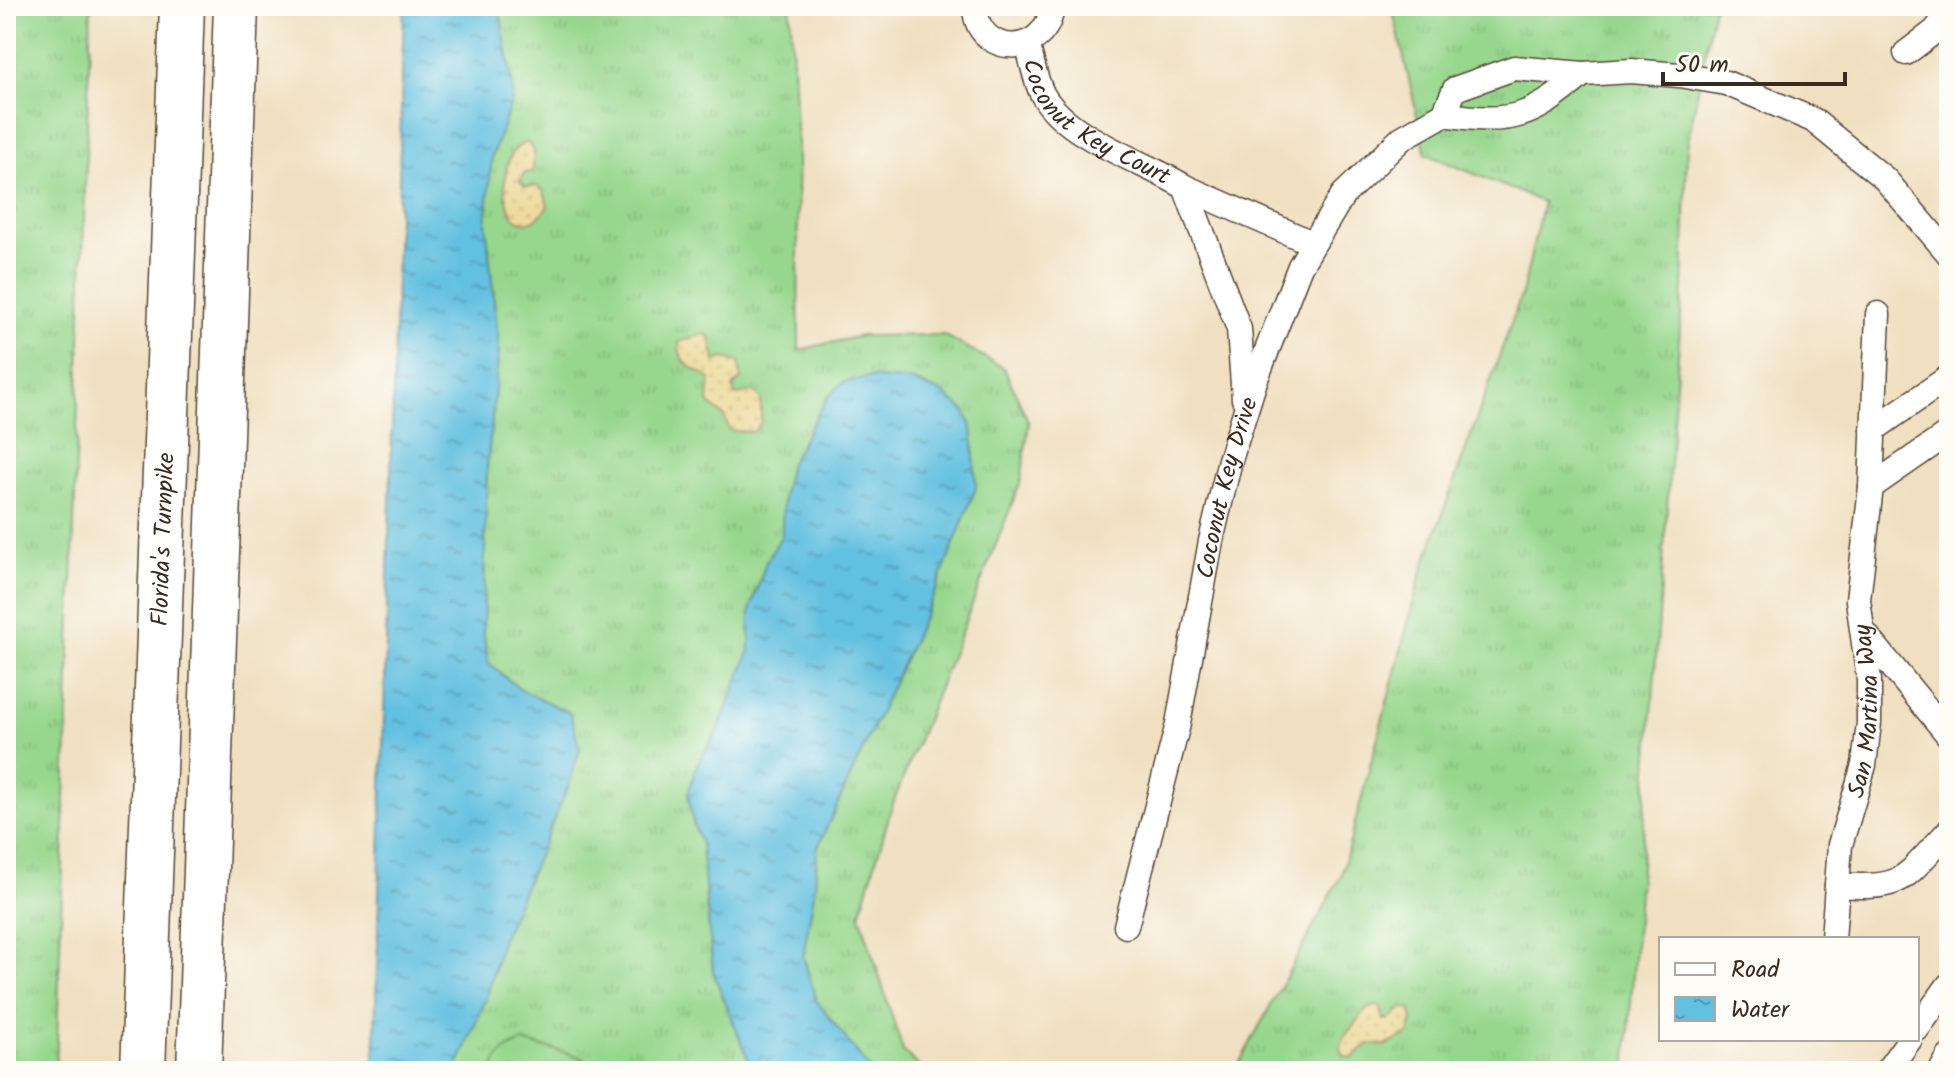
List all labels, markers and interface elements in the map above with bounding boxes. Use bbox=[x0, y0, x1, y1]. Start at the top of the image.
scale bar bbox=[1663, 36, 1845, 86]
text: 50 m bbox=[1675, 46, 1729, 85]
street label: Coconut Key Court bbox=[1011, 55, 1178, 197]
street label: Coconut Key Drive bbox=[1187, 392, 1270, 582]
street label: Florida's Turnpike bbox=[141, 452, 187, 627]
street label: San Martina Way bbox=[1837, 621, 1890, 803]
legend bbox=[1659, 937, 1919, 1041]
text: Road bbox=[1731, 951, 1780, 990]
text: Water bbox=[1731, 991, 1791, 1030]

